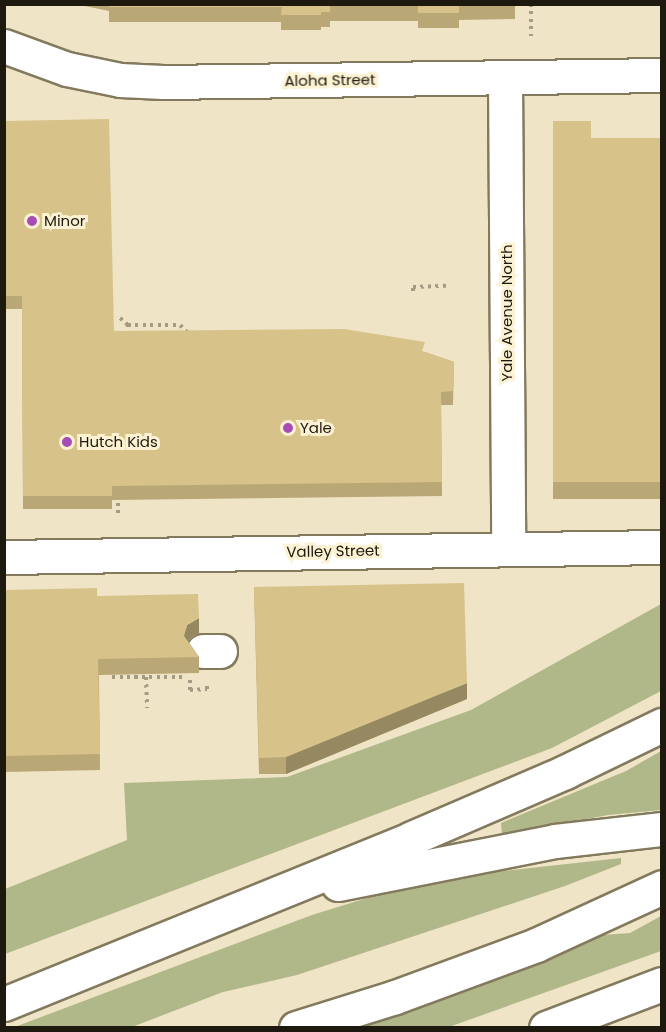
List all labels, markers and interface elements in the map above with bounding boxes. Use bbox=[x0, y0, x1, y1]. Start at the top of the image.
street label: Aloha Street bbox=[284, 70, 376, 90]
place label: Minor bbox=[44, 212, 85, 230]
marker: Minor bbox=[25, 214, 39, 228]
street label: Yale Avenue North bbox=[498, 244, 516, 382]
place label: Yale bbox=[300, 419, 332, 437]
marker: Yale bbox=[281, 421, 295, 435]
place label: Hutch Kids bbox=[79, 433, 158, 451]
marker: Hutch Kids bbox=[60, 435, 74, 449]
street label: Valley Street bbox=[286, 541, 380, 561]

